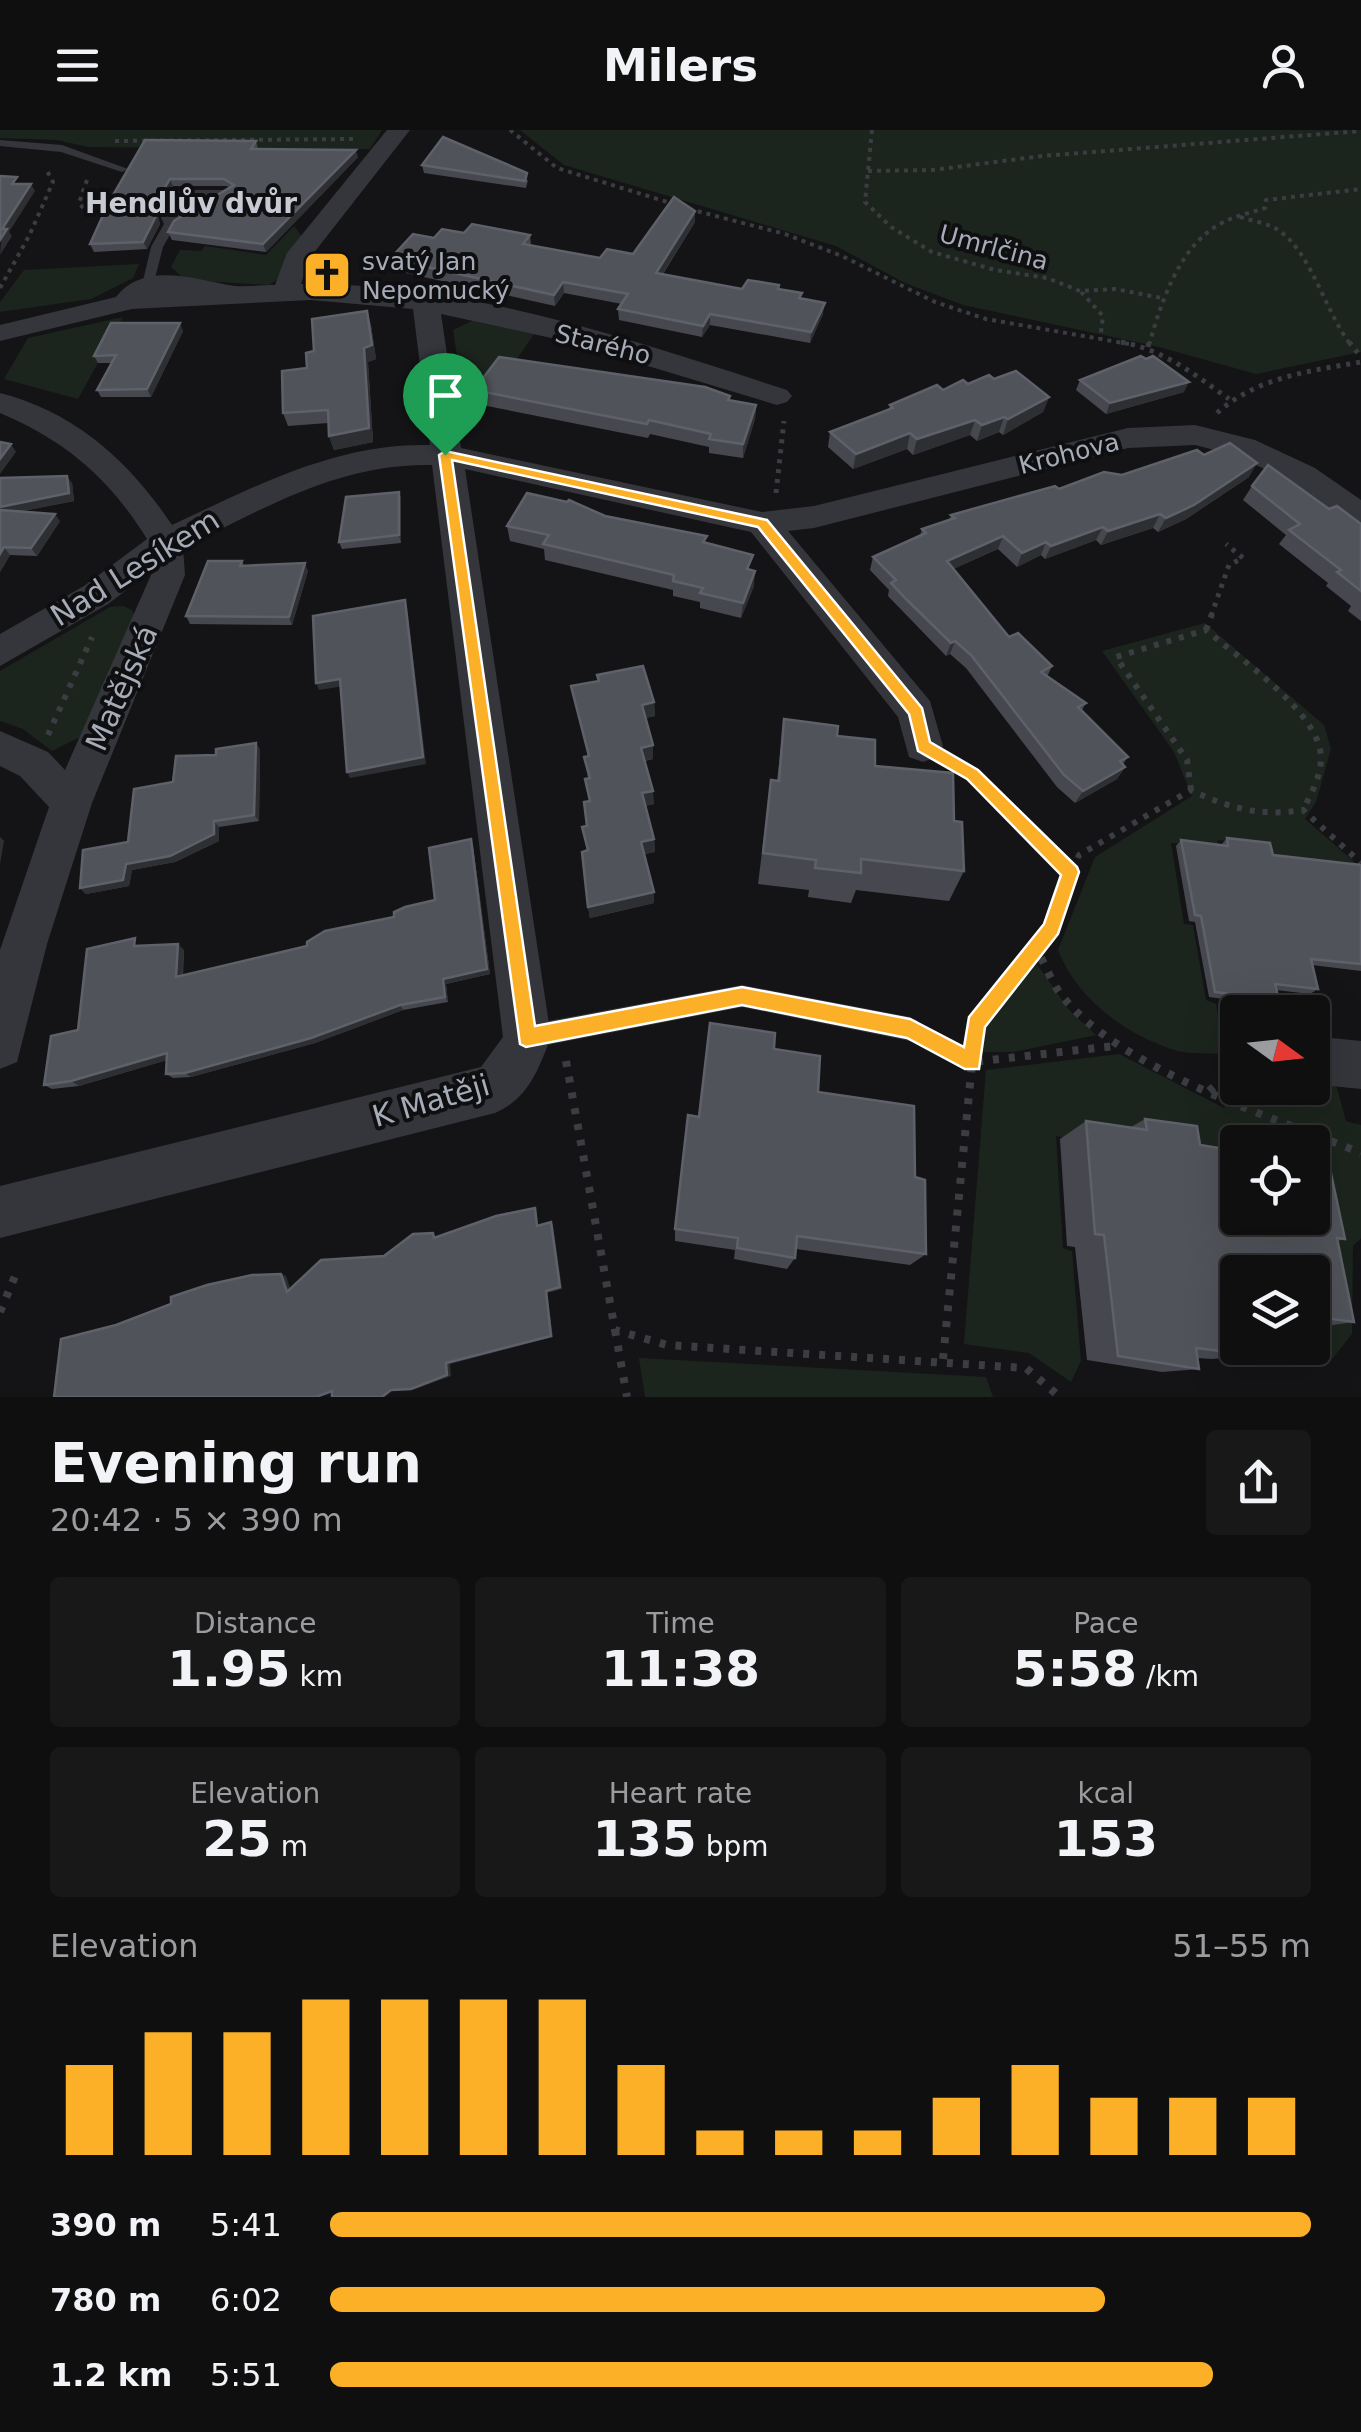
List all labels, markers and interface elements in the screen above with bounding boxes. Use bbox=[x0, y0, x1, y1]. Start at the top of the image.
icon: menu bbox=[50, 38, 105, 93]
icon: person bbox=[1256, 38, 1311, 93]
text: Milers bbox=[603, 39, 758, 92]
district label: Hendlův dvůr bbox=[85, 187, 297, 220]
street label: Umrlčina bbox=[936, 219, 1052, 276]
place label: svatý Jan Nepomucký bbox=[362, 247, 510, 305]
church icon: svatý Jan Nepomucký bbox=[301, 249, 353, 301]
street label: Starého bbox=[552, 319, 654, 370]
pin bbox=[403, 353, 488, 456]
icon: arrive bbox=[418, 368, 473, 423]
street label: Krohova bbox=[1016, 427, 1122, 480]
street label: Nad Lesíkem bbox=[44, 502, 225, 633]
street label: Matějská bbox=[78, 620, 165, 756]
north arrow bbox=[1220, 995, 1330, 1105]
map controls bbox=[1220, 995, 1330, 1365]
street label: K Matěji bbox=[368, 1067, 494, 1134]
button: locate bbox=[1220, 1125, 1330, 1235]
button: layers bbox=[1220, 1255, 1330, 1365]
button: share bbox=[1206, 1430, 1311, 1535]
text: Evening run bbox=[50, 1431, 422, 1495]
text: 20:42 · 5 × 390 m bbox=[50, 1501, 343, 1539]
text: Distance bbox=[194, 1607, 316, 1640]
text: Time bbox=[646, 1607, 715, 1640]
text: Pace bbox=[1073, 1607, 1139, 1640]
text: 1.95 bbox=[167, 1640, 291, 1698]
text: 11:38 bbox=[601, 1640, 760, 1698]
text: 5:58 bbox=[1013, 1640, 1137, 1698]
text: km bbox=[291, 1660, 343, 1693]
text: /km bbox=[1137, 1660, 1199, 1693]
text: Elevation bbox=[190, 1777, 320, 1810]
text: Heart rate bbox=[609, 1777, 752, 1810]
text: kcal bbox=[1078, 1777, 1134, 1810]
text: 25 bbox=[202, 1810, 272, 1868]
text: 135 bbox=[592, 1810, 697, 1868]
text: 153 bbox=[1054, 1810, 1158, 1868]
text: m bbox=[272, 1830, 308, 1863]
text: bpm bbox=[697, 1830, 769, 1863]
text: Elevation bbox=[50, 1927, 199, 1965]
text: 51–55 m bbox=[1172, 1927, 1311, 1965]
text: 390 m bbox=[50, 2206, 161, 2244]
text: 5:41 bbox=[210, 2206, 282, 2244]
text: 780 m bbox=[50, 2281, 161, 2319]
text: 6:02 bbox=[210, 2281, 282, 2319]
text: 1.2 km bbox=[50, 2356, 172, 2394]
text: 5:51 bbox=[210, 2356, 282, 2394]

